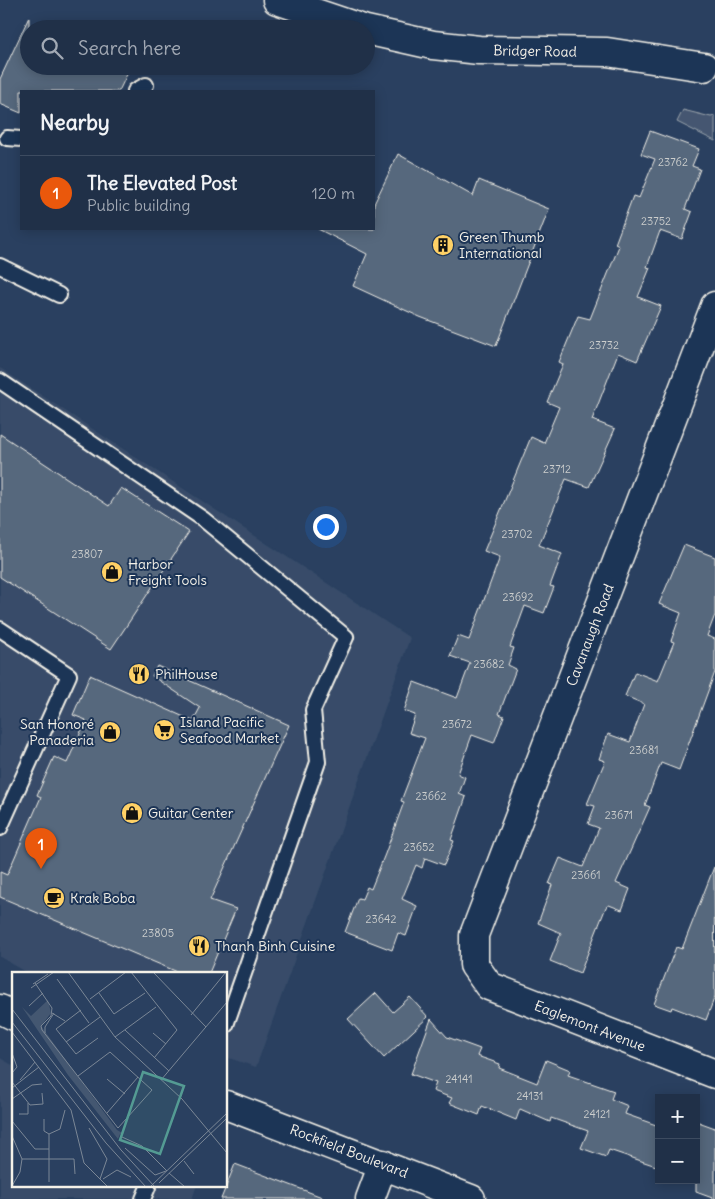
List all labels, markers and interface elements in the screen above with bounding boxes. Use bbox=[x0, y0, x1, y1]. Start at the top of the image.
search box bbox=[20, 20, 375, 75]
icon: search bbox=[38, 34, 66, 62]
text: Search here bbox=[78, 36, 181, 60]
street label: Bridger Road bbox=[493, 41, 577, 61]
text: Nearby bbox=[40, 109, 110, 136]
house number: 23762 bbox=[658, 155, 688, 169]
text: The Elevated Post bbox=[87, 171, 237, 195]
text: 1 bbox=[53, 183, 59, 203]
text: 120 m bbox=[312, 183, 355, 203]
text: Public building bbox=[87, 195, 190, 215]
house number: 23752 bbox=[641, 214, 671, 228]
place label: Green Thumb International bbox=[459, 228, 545, 262]
building icon: Green Thumb International bbox=[431, 233, 455, 257]
house number: 23732 bbox=[589, 338, 619, 352]
house number: 23712 bbox=[543, 462, 571, 476]
your location bbox=[313, 514, 339, 540]
house number: 23702 bbox=[502, 527, 532, 541]
house number: 23807 bbox=[71, 547, 103, 561]
place label: Harbor Freight Tools bbox=[128, 555, 207, 589]
shop icon: Harbor Freight Tools bbox=[100, 560, 124, 584]
street label: Cavanaugh Road bbox=[562, 581, 618, 689]
house number: 23692 bbox=[503, 590, 533, 604]
house number: 23682 bbox=[474, 657, 505, 671]
restaurant icon: PhilHouse bbox=[127, 662, 151, 686]
place label: PhilHouse bbox=[155, 665, 218, 683]
place label: Island Pacific Seafood Market bbox=[180, 713, 280, 747]
place label: San Honoré Panaderia bbox=[20, 715, 94, 749]
house number: 23672 bbox=[442, 717, 472, 731]
supermarket icon: Island Pacific Seafood Market bbox=[152, 718, 176, 742]
shop icon: San Honoré Panaderia bbox=[98, 720, 122, 744]
house number: 23681 bbox=[629, 743, 659, 757]
house number: 23662 bbox=[416, 789, 447, 803]
shop icon: Guitar Center bbox=[120, 801, 144, 825]
place label: Guitar Center bbox=[148, 804, 234, 822]
house number: 23671 bbox=[605, 808, 633, 822]
pin: 1 bbox=[25, 828, 57, 869]
house number: 23652 bbox=[404, 840, 434, 854]
house number: 23661 bbox=[571, 868, 601, 882]
cafe icon: Krak Boba bbox=[42, 886, 66, 910]
place label: Krak Boba bbox=[70, 889, 135, 907]
house number: 23642 bbox=[365, 912, 397, 926]
house number: 23805 bbox=[142, 926, 174, 940]
restaurant icon: Thanh Binh Cuisine bbox=[187, 934, 211, 958]
place label: Thanh Binh Cuisine bbox=[215, 937, 335, 955]
inset map bbox=[12, 972, 228, 1186]
street label: Eaglemont Avenue bbox=[532, 997, 648, 1055]
house number: 24141 bbox=[445, 1072, 473, 1086]
house number: 24131 bbox=[517, 1089, 543, 1103]
map controls bbox=[655, 1094, 700, 1184]
button: + bbox=[655, 1094, 700, 1139]
house number: 24121 bbox=[584, 1107, 610, 1121]
street label: Rockfield Boulevard bbox=[287, 1120, 411, 1182]
button: − bbox=[655, 1139, 700, 1184]

